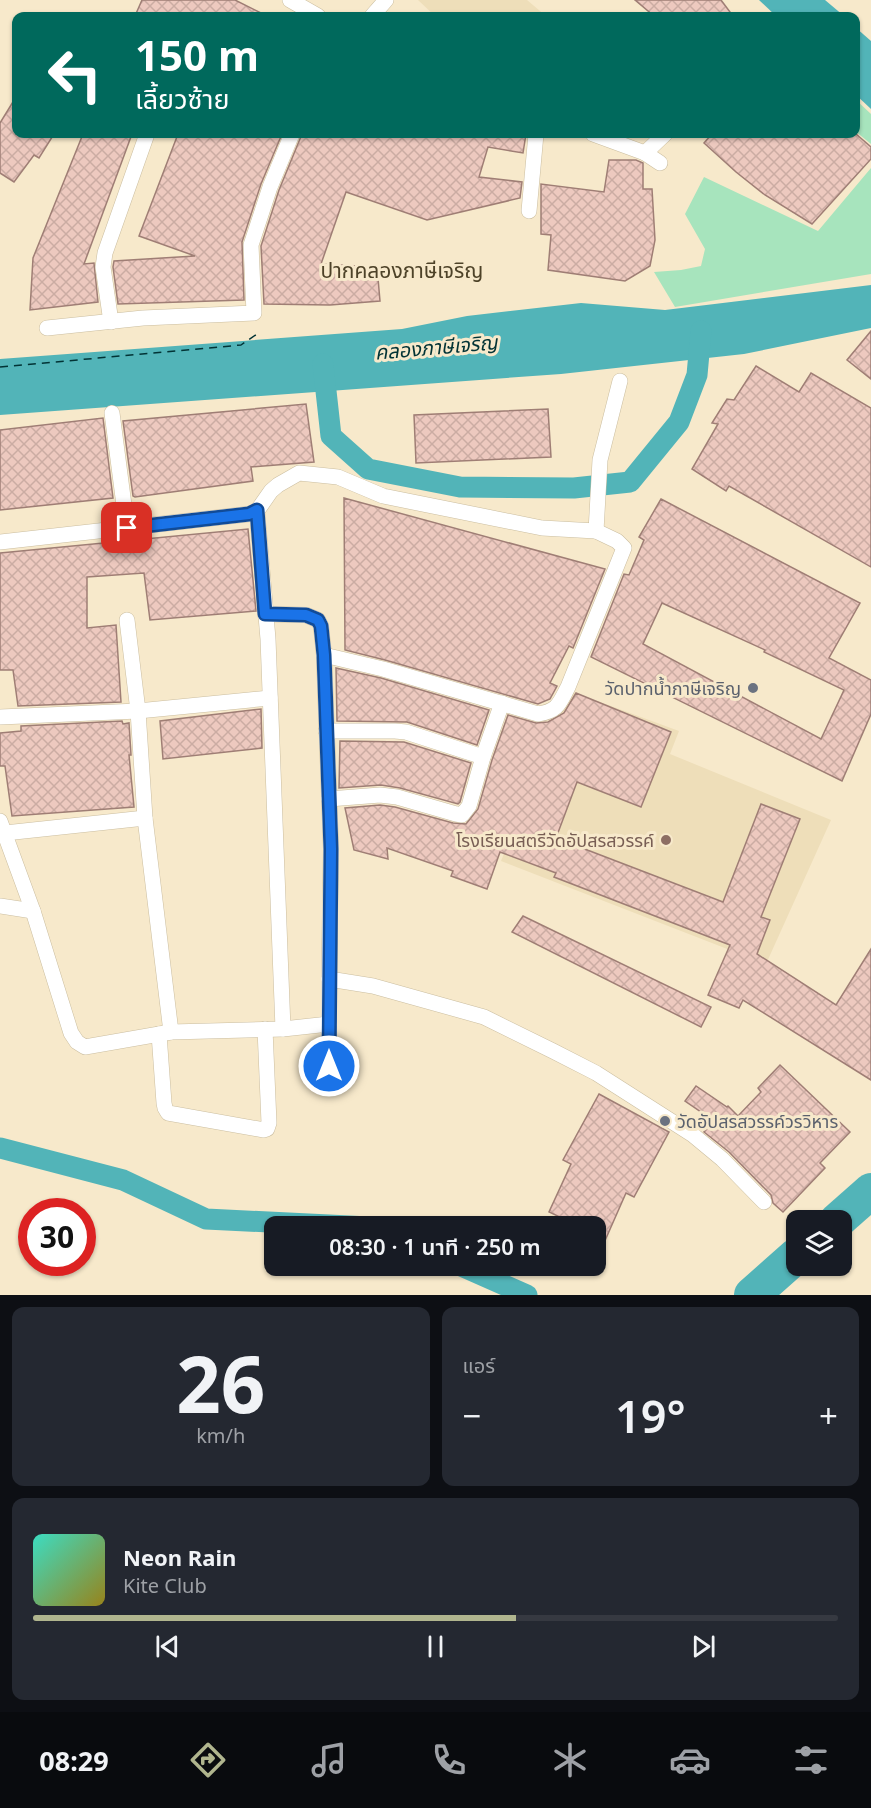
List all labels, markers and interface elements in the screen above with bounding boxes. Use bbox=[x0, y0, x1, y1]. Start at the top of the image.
text: 150 m bbox=[135, 26, 259, 83]
icon: left bbox=[36, 36, 114, 114]
text: เลี้ยวซ้าย bbox=[135, 80, 229, 117]
district label: ปากคลองภาษีเจริญ bbox=[321, 256, 483, 284]
water label: คลองภาษีเจริญ bbox=[374, 328, 500, 366]
pin bbox=[101, 502, 152, 553]
icon: arrive bbox=[110, 511, 143, 544]
place label: วัดปากน้ำภาษีเจริญ bbox=[605, 676, 741, 700]
marker: วัดปากน้ำภาษีเจริญ bbox=[746, 681, 760, 695]
place label: โรงเรียนสตรีวัดอัปสรสวรรค์ bbox=[456, 828, 654, 852]
marker: โรงเรียนสตรีวัดอัปสรสวรรค์ bbox=[659, 833, 673, 847]
position arrow bbox=[297, 1034, 361, 1098]
place label: วัดอัปสรสวรรค์วรวิหาร bbox=[677, 1109, 838, 1133]
marker: วัดอัปสรสวรรค์วรวิหาร bbox=[658, 1114, 672, 1128]
speed limit sign: 30 bbox=[18, 1198, 96, 1276]
map controls bbox=[786, 1210, 852, 1276]
button: layers bbox=[786, 1210, 852, 1276]
text: 08:30 · 1 นาที · 250 m bbox=[329, 1231, 541, 1261]
text: 26 bbox=[176, 1330, 265, 1436]
text: แอร์ bbox=[463, 1352, 495, 1379]
text: 19° bbox=[615, 1385, 686, 1446]
text: − bbox=[463, 1393, 481, 1438]
text: + bbox=[819, 1393, 838, 1438]
text: km/h bbox=[196, 1422, 245, 1449]
text: Neon Rain bbox=[123, 1542, 236, 1572]
text: Kite Club bbox=[123, 1572, 207, 1599]
icon: previous bbox=[151, 1630, 184, 1663]
icon: pause bbox=[419, 1630, 452, 1663]
icon: next bbox=[687, 1630, 720, 1663]
icon: directions bbox=[187, 1739, 229, 1781]
icon: music bbox=[308, 1739, 350, 1781]
icon: phone bbox=[428, 1739, 470, 1781]
icon: climate bbox=[549, 1739, 591, 1781]
icon: car bbox=[669, 1739, 711, 1781]
icon: filters bbox=[790, 1739, 832, 1781]
text: 08:29 bbox=[39, 1742, 109, 1779]

